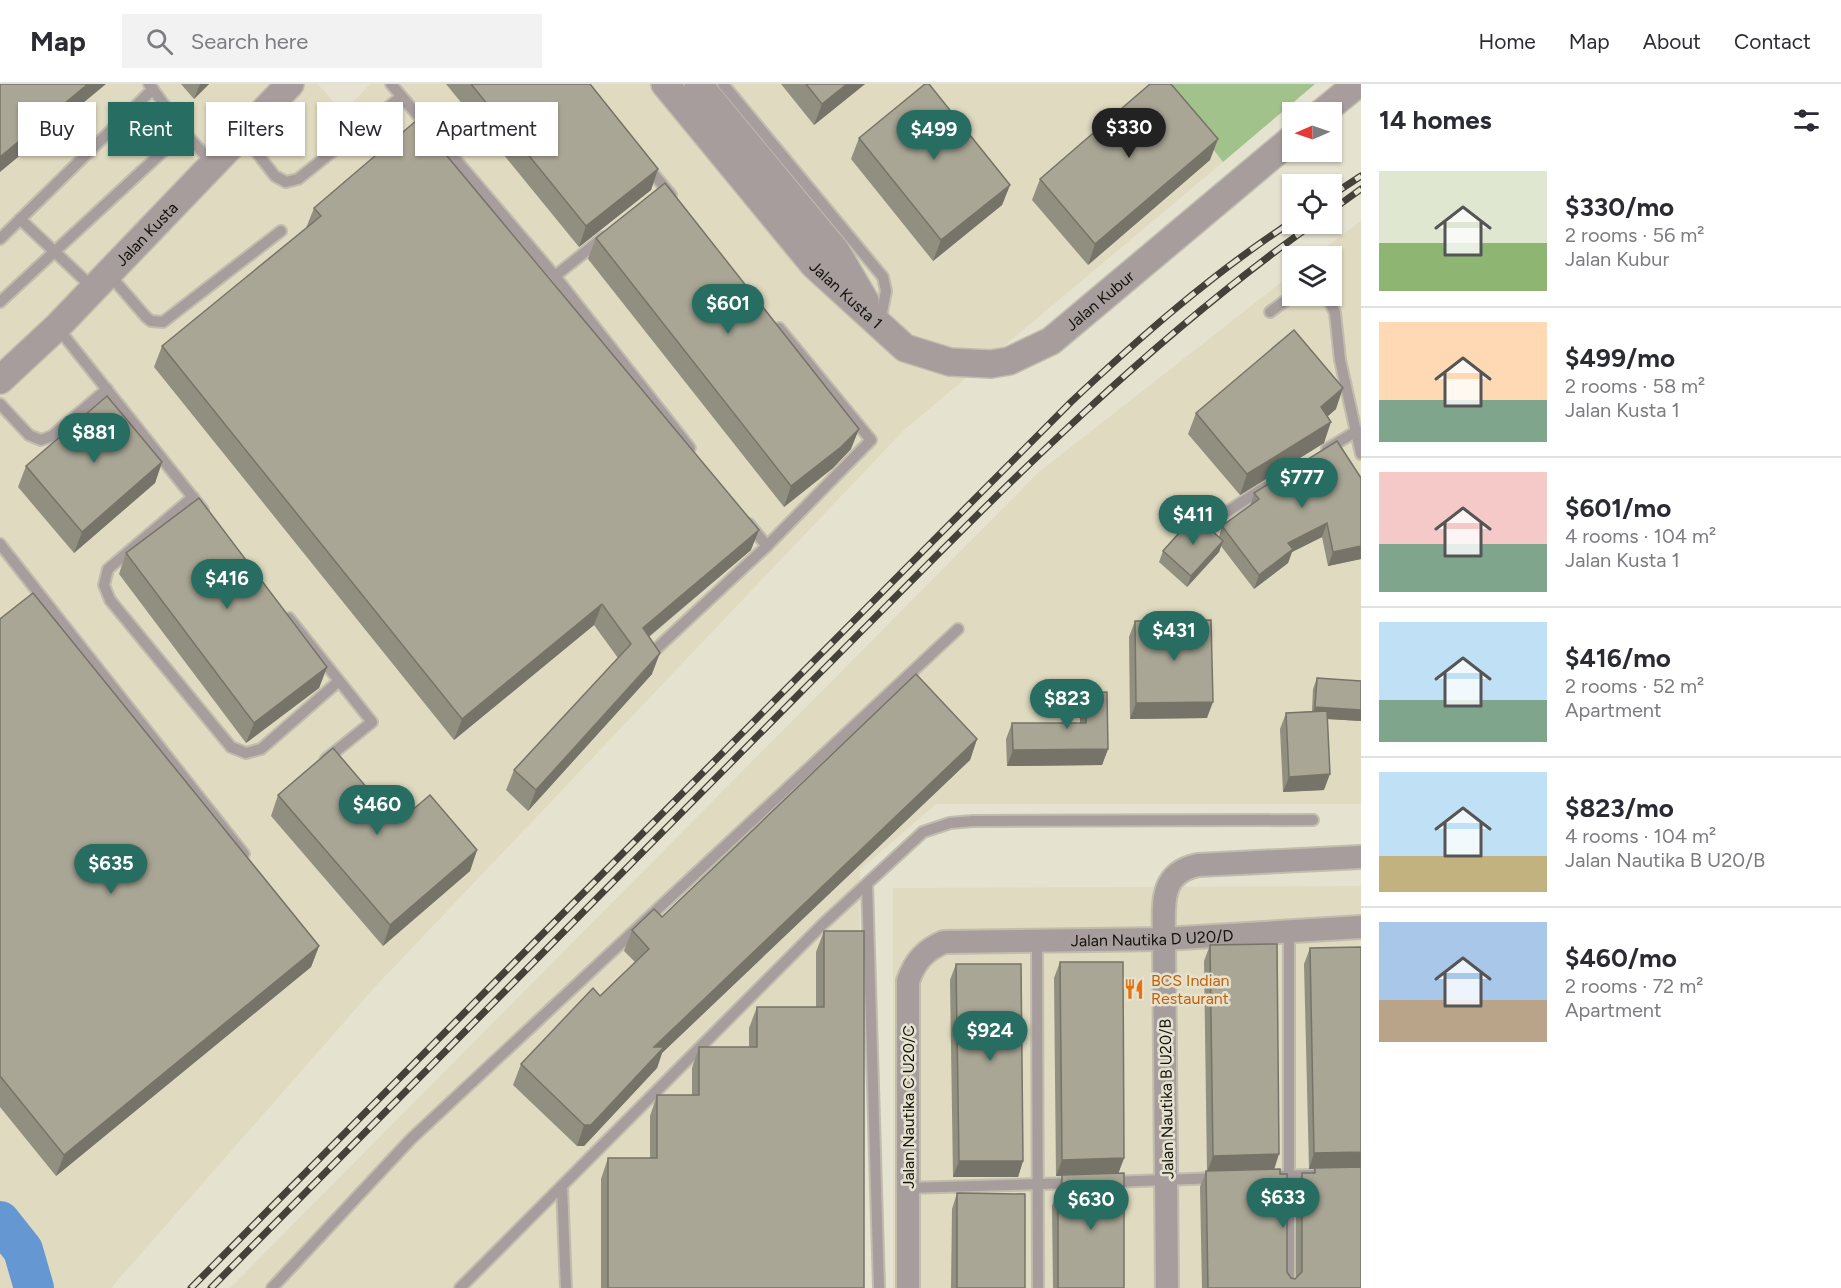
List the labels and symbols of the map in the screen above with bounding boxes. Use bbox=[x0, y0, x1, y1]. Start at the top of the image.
north arrow bbox=[1282, 102, 1342, 162]
pin: $330 bbox=[1093, 108, 1165, 159]
pin: $499 bbox=[898, 110, 970, 161]
street label: Jalan Kusta bbox=[112, 198, 182, 270]
street label: Jalan Kusta 1 bbox=[805, 257, 886, 333]
street label: Jalan Kubur bbox=[1062, 266, 1138, 335]
pin: $601 bbox=[692, 284, 764, 335]
pin: $881 bbox=[58, 413, 130, 464]
pin: $777 bbox=[1266, 458, 1338, 509]
pin: $411 bbox=[1157, 495, 1229, 546]
pin: $416 bbox=[191, 559, 263, 610]
pin: $431 bbox=[1138, 611, 1210, 662]
pin: $823 bbox=[1031, 679, 1103, 730]
pin: $460 bbox=[341, 785, 413, 836]
pin: $635 bbox=[75, 844, 147, 895]
street label: Jalan Nautika D U20/D bbox=[1071, 926, 1234, 950]
place label: BCS Indian Restaurant bbox=[1151, 971, 1230, 1008]
restaurant icon: BCS Indian Restaurant bbox=[1122, 977, 1146, 1001]
pin: $924 bbox=[954, 1011, 1026, 1062]
street label: Jalan Nautika B U20/B bbox=[1156, 1019, 1177, 1179]
street label: Jalan Nautika C U20/C bbox=[899, 1025, 918, 1189]
pin: $633 bbox=[1247, 1178, 1319, 1229]
pin: $630 bbox=[1055, 1180, 1127, 1231]

